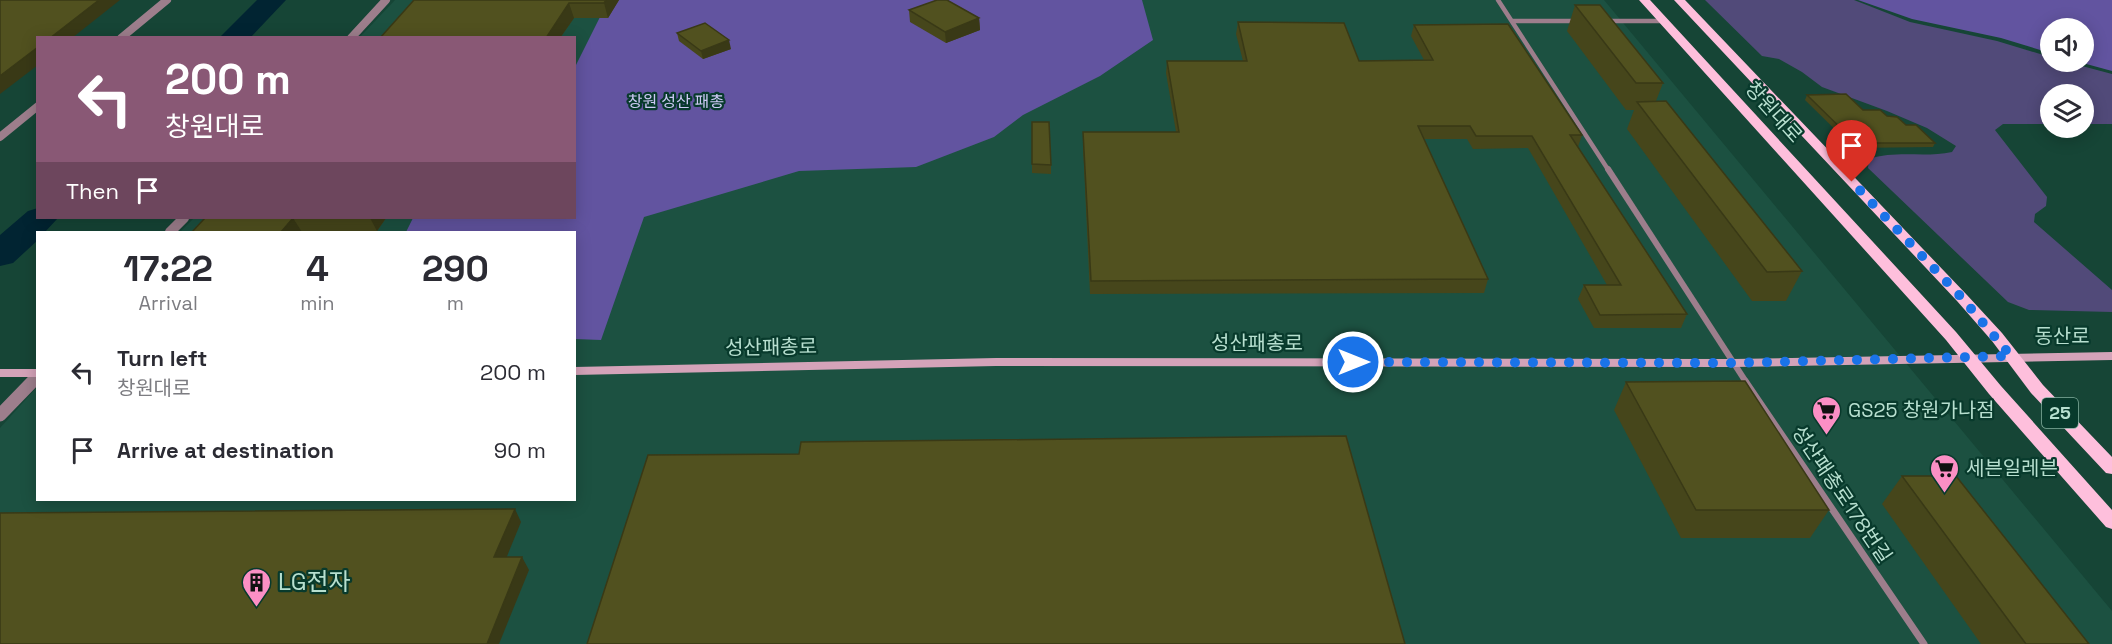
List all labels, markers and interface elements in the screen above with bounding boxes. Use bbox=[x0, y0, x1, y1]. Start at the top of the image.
map controls bbox=[2040, 18, 2094, 138]
button: sound bbox=[2040, 18, 2094, 72]
text: 200 m bbox=[165, 53, 291, 106]
icon: left bbox=[66, 60, 144, 138]
street label: 창원대로 bbox=[1740, 76, 1808, 148]
button: layers bbox=[2040, 84, 2094, 138]
park label: 창원 성산 패총 bbox=[628, 91, 724, 112]
text: 창원대로 bbox=[165, 109, 264, 144]
pin bbox=[1826, 120, 1877, 182]
icon: arrive bbox=[1835, 129, 1868, 162]
icon: arrive bbox=[131, 174, 164, 207]
text: Then bbox=[66, 177, 119, 205]
text: 17:22 bbox=[123, 246, 213, 292]
text: 4 bbox=[306, 246, 329, 292]
text: 290 bbox=[422, 246, 489, 292]
text: Arrival bbox=[138, 290, 198, 316]
text: min bbox=[300, 290, 335, 316]
text: m bbox=[447, 290, 464, 316]
street label: 동산로 bbox=[2034, 323, 2090, 349]
street label: 성산패총로 bbox=[1211, 330, 1303, 356]
position arrow bbox=[1321, 330, 1385, 394]
street label: 성산패총로 bbox=[725, 333, 817, 361]
text: Turn left bbox=[117, 344, 207, 372]
icon: left bbox=[66, 356, 99, 389]
text: 200 m bbox=[480, 358, 546, 386]
text: 창원대로 bbox=[117, 375, 191, 401]
supermarket icon: GS25 창원가나점 bbox=[1811, 394, 1843, 436]
place label: GS25 창원가나점 bbox=[1848, 397, 1995, 423]
road number: 25 bbox=[2042, 398, 2078, 428]
street label: 성산패총로178번길 bbox=[1786, 420, 1898, 568]
icon: arrive bbox=[66, 434, 99, 467]
text: Arrive at destination bbox=[117, 436, 334, 464]
text: 90 m bbox=[494, 436, 546, 464]
supermarket icon: 세븐일레븐 bbox=[1929, 452, 1961, 494]
place label: 세븐일레븐 bbox=[1966, 455, 2058, 481]
building icon: LG전자 bbox=[241, 566, 273, 608]
place label: LG전자 bbox=[278, 566, 351, 597]

